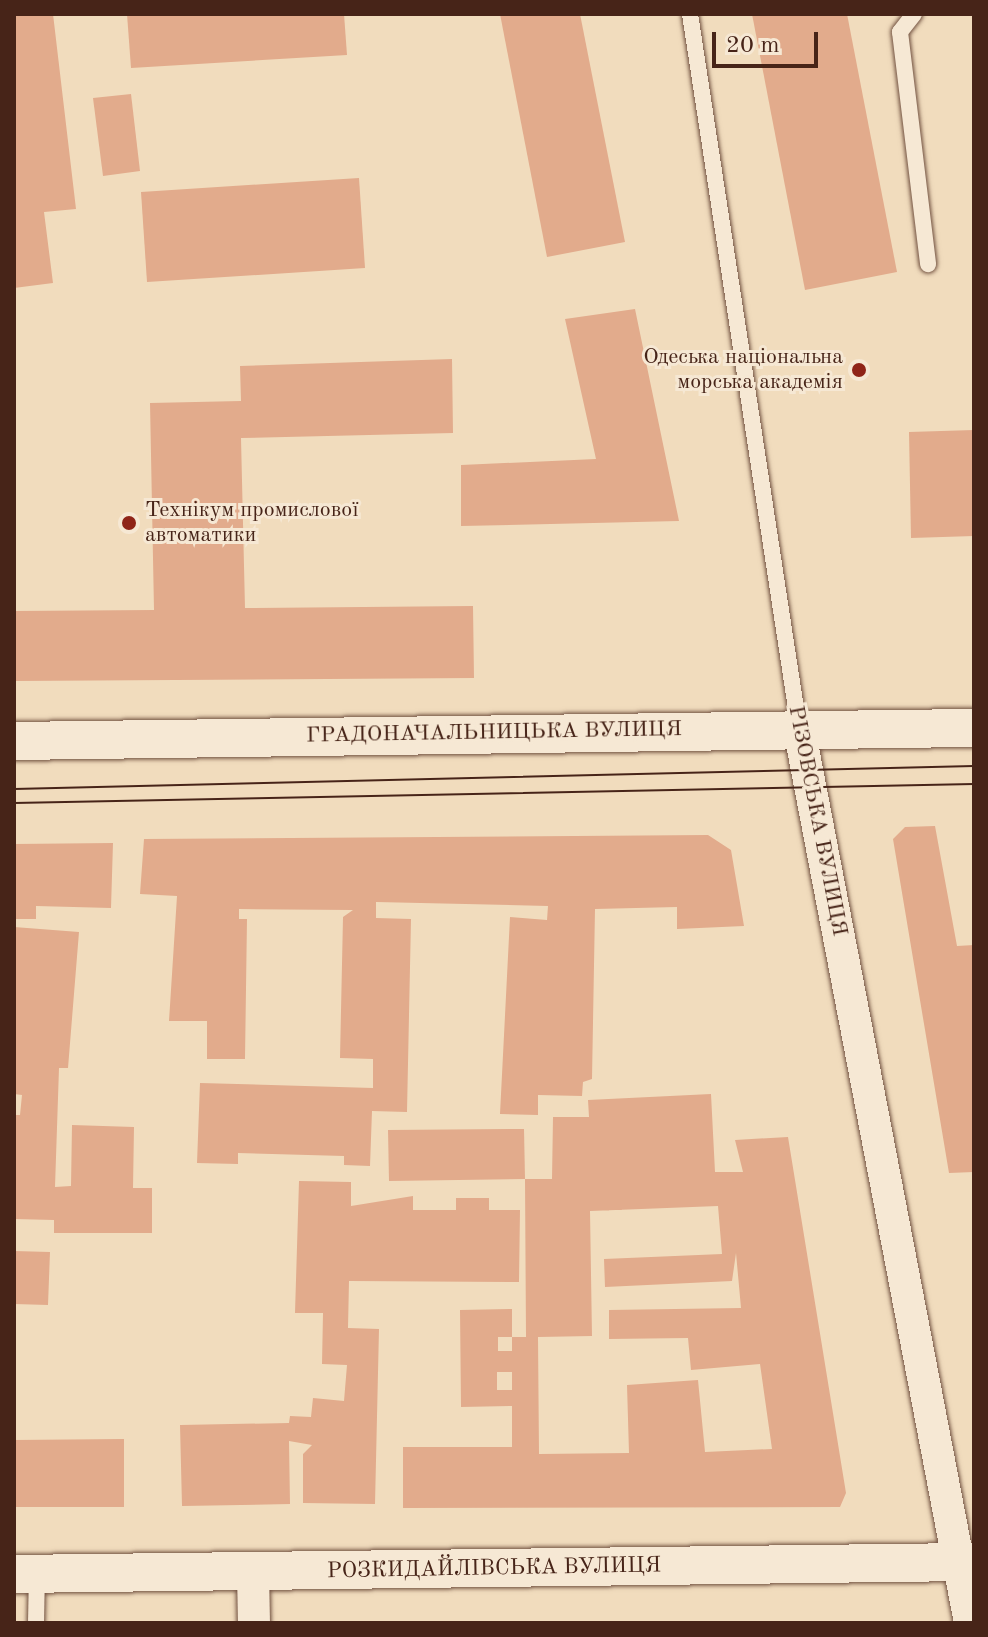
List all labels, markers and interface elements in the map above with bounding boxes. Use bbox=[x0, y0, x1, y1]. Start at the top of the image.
scale bar bbox=[716, 16, 822, 66]
text: 20 m bbox=[726, 34, 780, 58]
place label: Одеська національна морська академія bbox=[643, 344, 843, 396]
marker: Одеська національна морська академія bbox=[850, 361, 868, 379]
place label: Технікум промислової автоматики bbox=[145, 497, 358, 548]
marker: Технікум промислової автоматики bbox=[120, 514, 138, 532]
street label: РІЗОВСЬКА ВУЛИЦЯ bbox=[782, 703, 852, 939]
street label: ГРАДОНАЧАЛЬНИЦЬКА ВУЛИЦЯ bbox=[306, 717, 682, 749]
street label: РОЗКИДАЙЛІВСЬКА ВУЛИЦЯ bbox=[327, 1553, 661, 1585]

